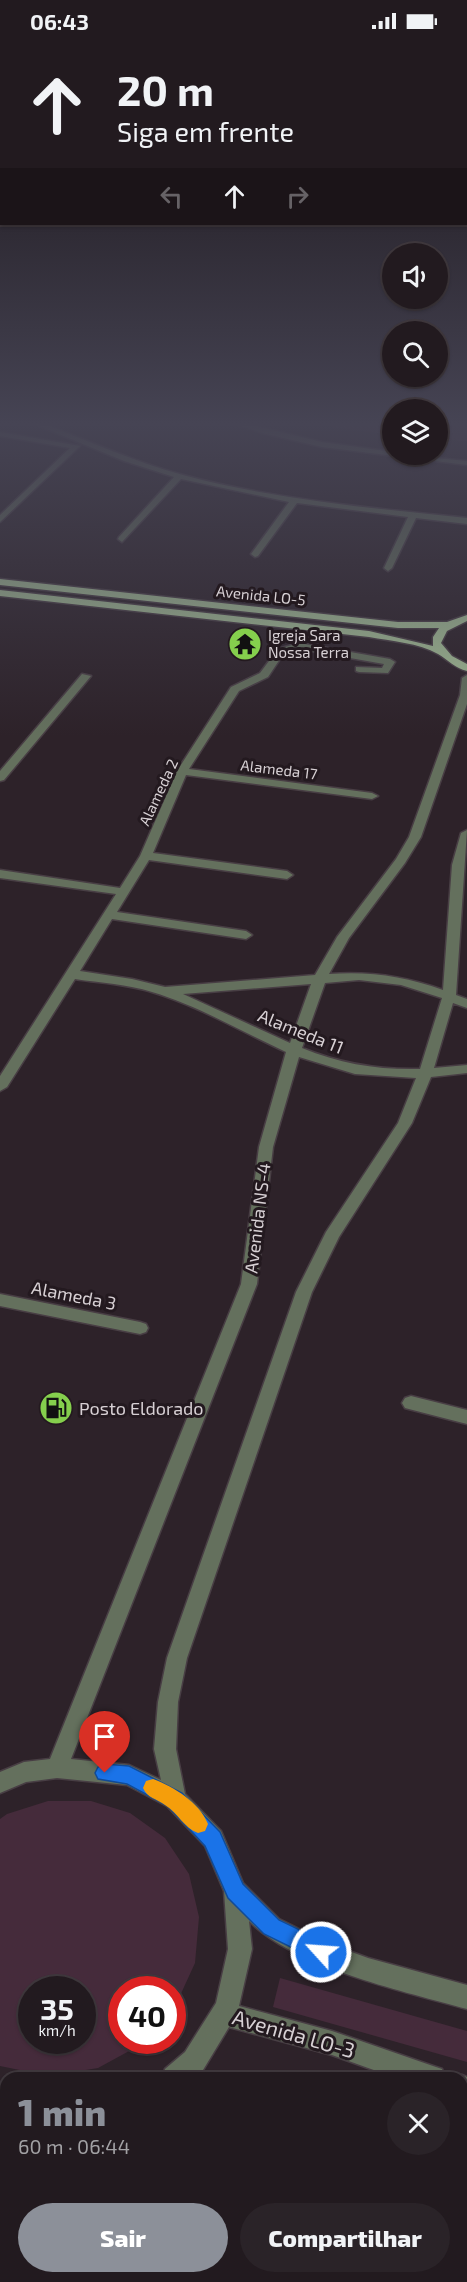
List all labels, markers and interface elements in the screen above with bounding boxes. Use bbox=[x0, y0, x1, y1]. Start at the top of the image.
text: 06:43 bbox=[30, 8, 89, 34]
text: 20 m bbox=[117, 64, 214, 114]
icon: ahead bbox=[18, 66, 96, 144]
text: Siga em frente bbox=[117, 115, 294, 147]
icon: left bbox=[155, 180, 188, 213]
icon: ahead bbox=[218, 180, 251, 213]
icon: right bbox=[281, 180, 314, 213]
map controls bbox=[382, 243, 448, 465]
button: sound bbox=[382, 243, 448, 309]
button: search bbox=[382, 321, 448, 387]
button: layers bbox=[382, 399, 448, 465]
street label: Avenida LO-5 bbox=[215, 581, 307, 609]
temple icon: Igreja Sara Nossa Terra bbox=[227, 626, 263, 662]
place label: Igreja Sara Nossa Terra bbox=[268, 626, 349, 661]
street label: Alameda 17 bbox=[240, 755, 319, 783]
street label: Alameda 2 bbox=[135, 756, 181, 828]
street label: Alameda 11 bbox=[255, 1004, 347, 1058]
street label: Avenida NS-4 bbox=[239, 1162, 275, 1274]
street label: Alameda 3 bbox=[30, 1276, 118, 1314]
fuel station icon: Posto Eldorado bbox=[38, 1390, 74, 1426]
place label: Posto Eldorado bbox=[79, 1397, 204, 1419]
pin bbox=[79, 1711, 130, 1773]
icon: arrive bbox=[88, 1720, 121, 1753]
position arrow bbox=[289, 1920, 353, 1984]
speed limit sign: 40 bbox=[108, 1976, 186, 2054]
text: 35 bbox=[40, 1990, 74, 2026]
street label: Avenida LO-3 bbox=[230, 2004, 358, 2062]
text: km/h bbox=[38, 2021, 76, 2039]
text: 1 min bbox=[18, 2090, 106, 2133]
button: close bbox=[387, 2092, 450, 2155]
text: 60 m · 06:44 bbox=[18, 2134, 130, 2158]
button: Sair bbox=[18, 2203, 228, 2272]
button: Compartilhar bbox=[240, 2203, 450, 2272]

